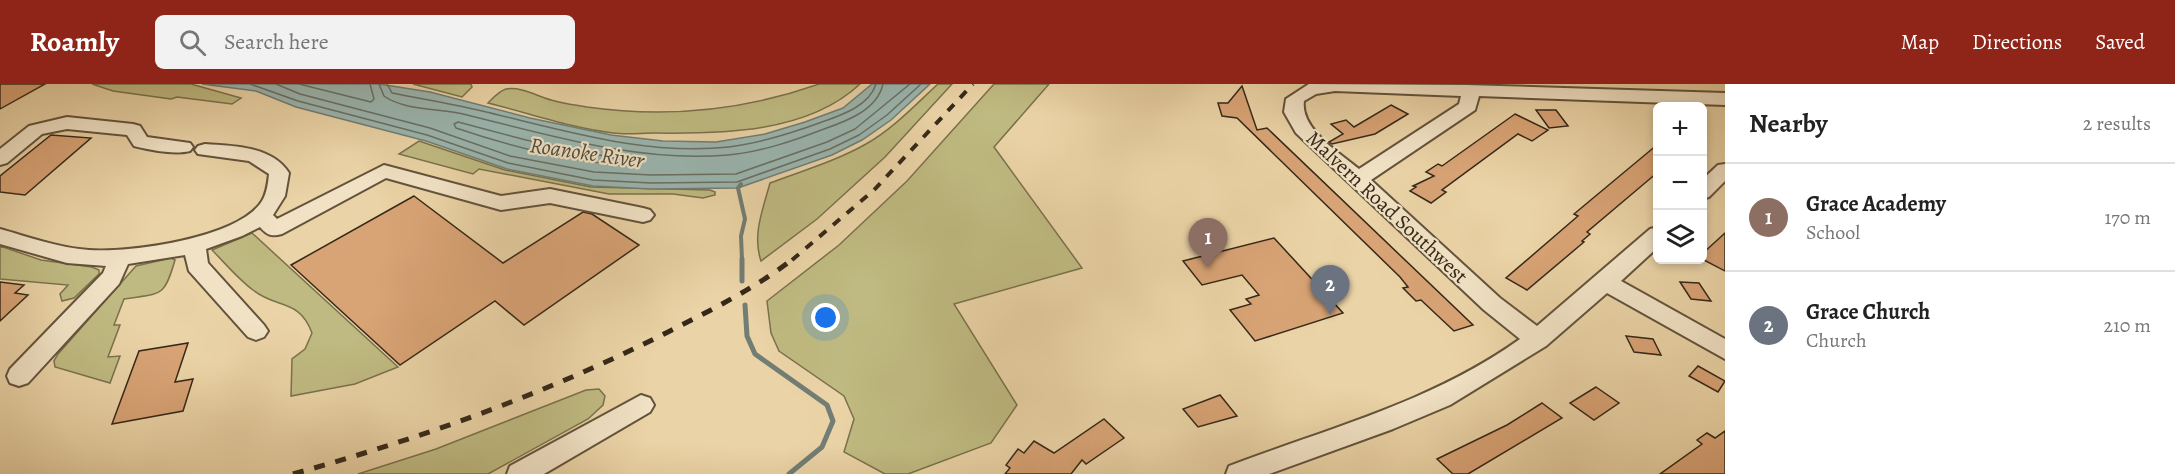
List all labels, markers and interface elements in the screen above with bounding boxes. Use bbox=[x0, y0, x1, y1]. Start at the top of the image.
search box bbox=[155, 15, 575, 69]
text: Roamly bbox=[30, 23, 119, 61]
icon: search bbox=[176, 26, 209, 59]
text: Search here bbox=[224, 27, 329, 57]
text: Map bbox=[1901, 28, 1939, 56]
text: Directions bbox=[1972, 28, 2062, 56]
text: Saved bbox=[2095, 28, 2145, 56]
map controls bbox=[1653, 102, 1707, 264]
button: + bbox=[1653, 102, 1707, 156]
text: Nearby bbox=[1749, 106, 1828, 141]
text: 2 results bbox=[2083, 110, 2151, 137]
street label: Malvern Road Southwest bbox=[1300, 124, 1474, 290]
water label: Roanoke River bbox=[528, 130, 647, 176]
button: − bbox=[1653, 156, 1707, 210]
text: Grace Academy bbox=[1806, 189, 1946, 219]
text: 1 bbox=[1765, 204, 1772, 231]
text: 170 m bbox=[2105, 204, 2151, 231]
button: layers bbox=[1653, 210, 1707, 264]
pin: 1 bbox=[1188, 218, 1228, 268]
text: School bbox=[1806, 219, 1860, 246]
pin: 2 bbox=[1310, 266, 1350, 315]
text: Grace Church bbox=[1806, 297, 1930, 327]
your location bbox=[811, 303, 840, 332]
text: 2 bbox=[1764, 312, 1773, 339]
text: 210 m bbox=[2103, 312, 2151, 339]
text: Church bbox=[1806, 327, 1867, 354]

